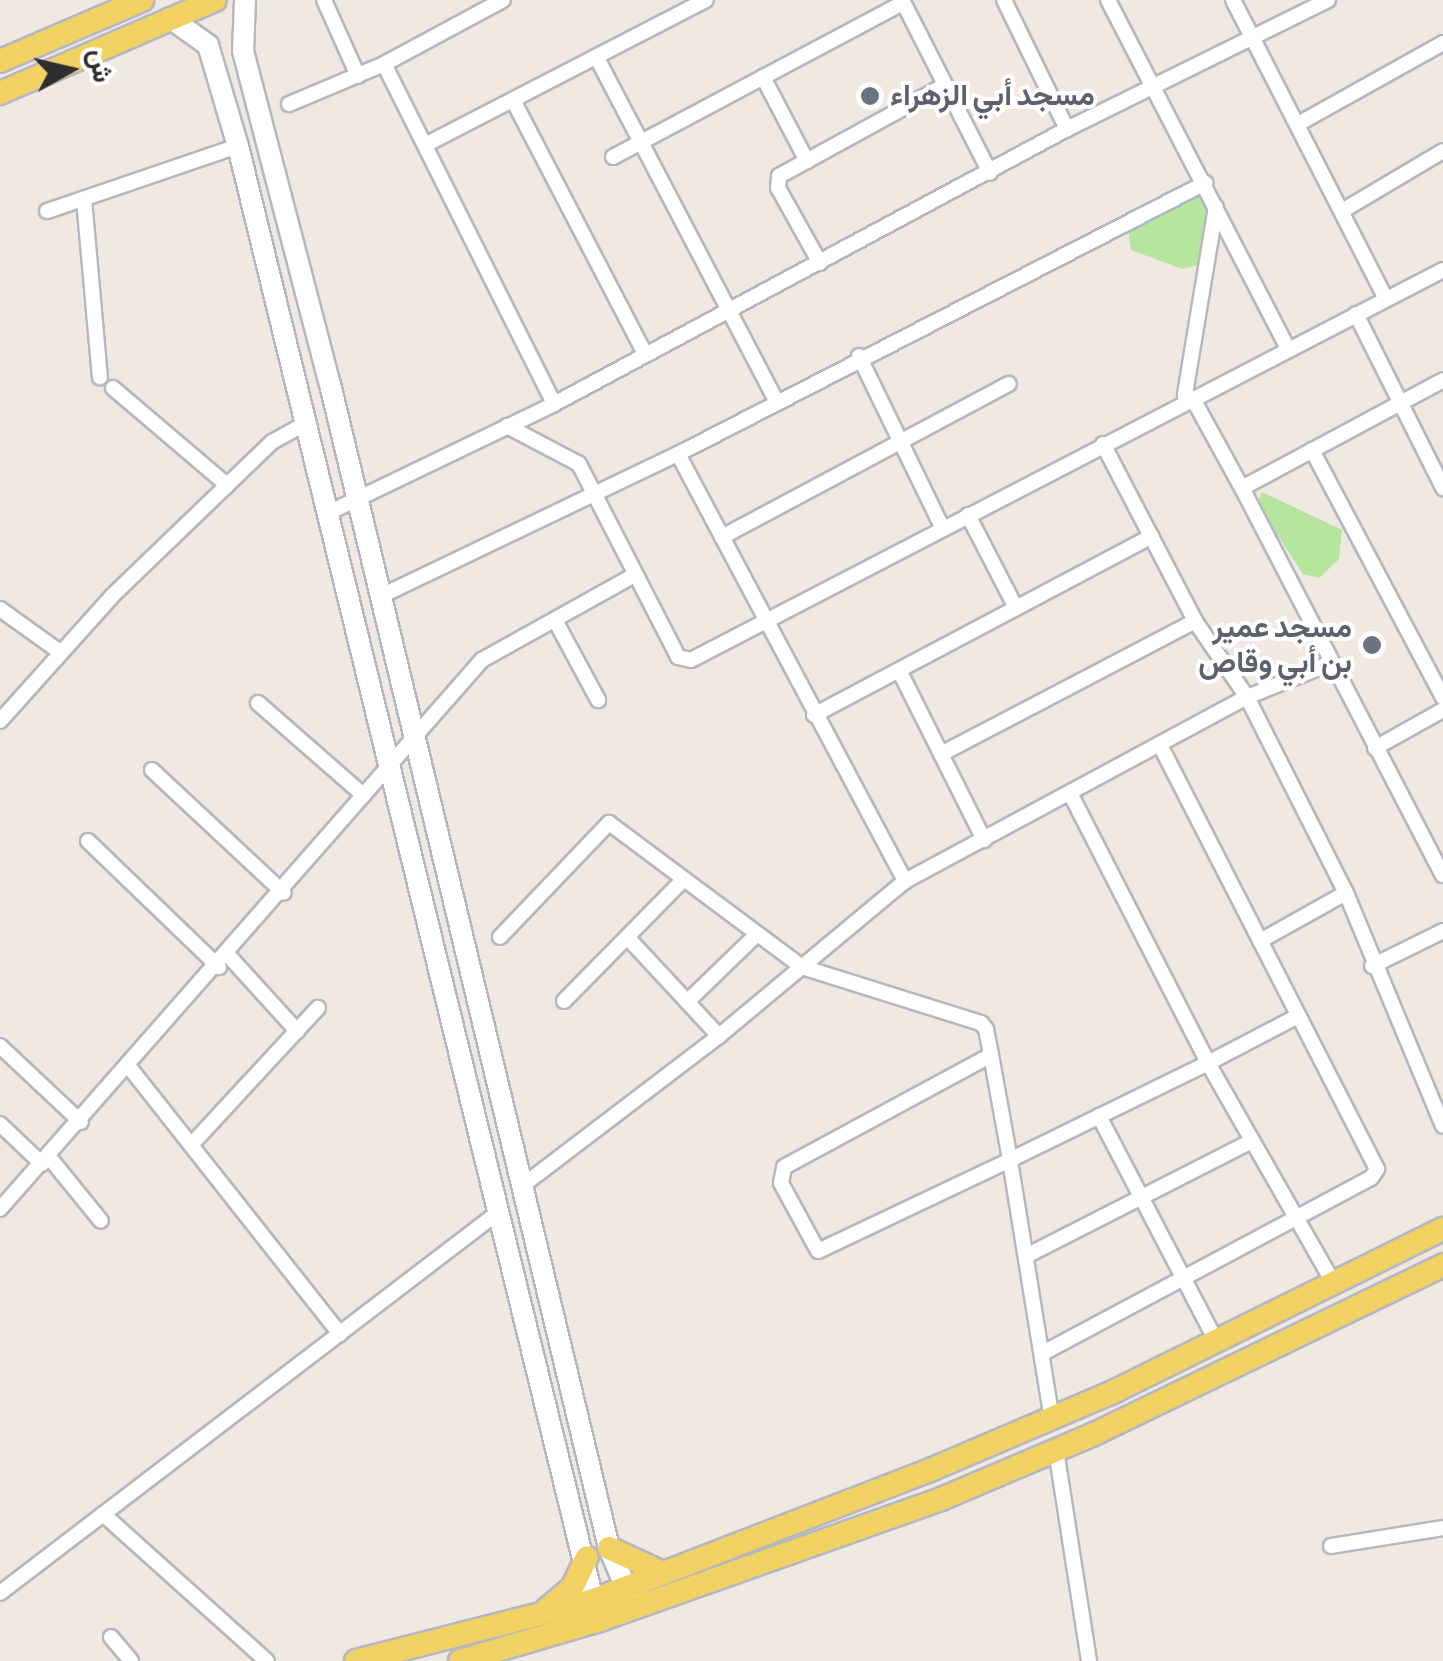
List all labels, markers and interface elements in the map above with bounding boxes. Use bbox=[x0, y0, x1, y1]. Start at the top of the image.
north arrow bbox=[20, 20, 120, 120]
text: ش bbox=[84, 47, 116, 84]
place label: مسجد أبي الزهراء bbox=[890, 78, 1095, 114]
marker: مسجد أبي الزهراء bbox=[859, 85, 881, 107]
place label: مسجد عمير بن أبي وقاص bbox=[1198, 610, 1352, 680]
marker: مسجد عمير بن أبي وقاص bbox=[1361, 634, 1383, 656]

